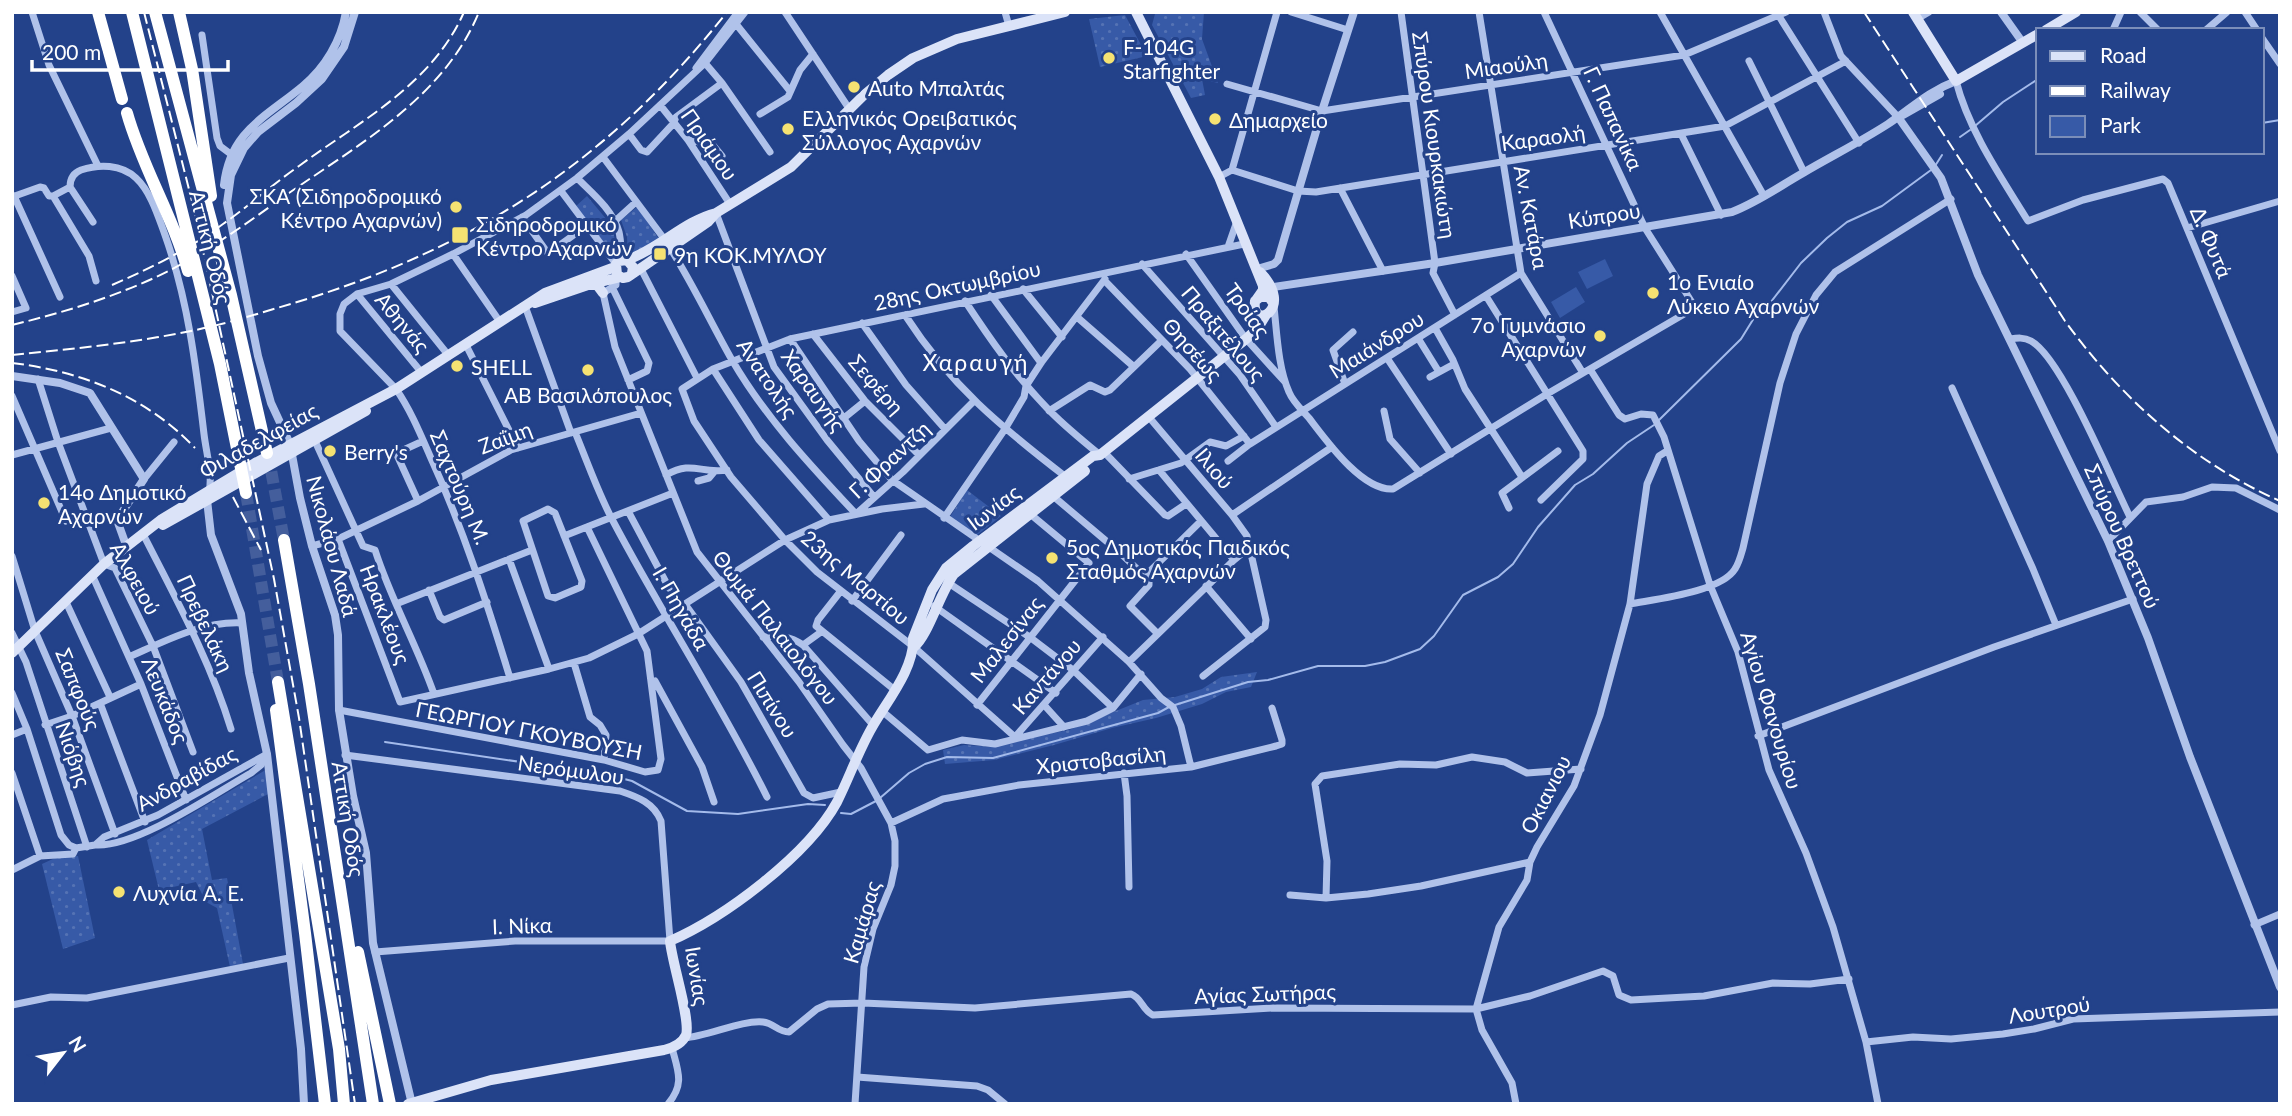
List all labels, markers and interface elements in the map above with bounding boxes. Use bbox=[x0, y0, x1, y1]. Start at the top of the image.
scale bar bbox=[32, 28, 228, 72]
legend bbox=[2036, 28, 2264, 154]
street label: Σπύρου Κιουρκακιώτη bbox=[1408, 30, 1462, 240]
place label: F-104G Starfighter bbox=[1123, 34, 1221, 83]
text: 200 m bbox=[42, 39, 101, 64]
text: Road bbox=[2100, 42, 2147, 67]
street label: Μιαούλη bbox=[1463, 47, 1549, 83]
marker: F-104G Starfighter bbox=[1101, 50, 1117, 66]
street label: Γ. Παπανίκα bbox=[1579, 62, 1649, 174]
place label: Auto Μπαλτάς bbox=[868, 75, 1005, 100]
text: Railway bbox=[2100, 77, 2171, 102]
marker: Auto Μπαλτάς bbox=[846, 79, 862, 95]
street label: Πριάμου bbox=[676, 103, 744, 185]
place label: Ελληνικός Ορειβατικός Σύλλογος Αχαρνών bbox=[802, 105, 1017, 154]
place label: Δημαρχείο bbox=[1229, 107, 1328, 132]
marker: Δημαρχείο bbox=[1207, 111, 1223, 127]
text: Park bbox=[2100, 112, 2141, 137]
street label: Καραολή bbox=[1499, 119, 1587, 155]
marker: Ελληνικός Ορειβατικός Σύλλογος Αχαρνών bbox=[780, 121, 796, 137]
street label: Αν. Κατάρα bbox=[1510, 163, 1554, 272]
place label: ΣΚΑ (Σιδηροδρομικό Κέντρο Αχαρνών) bbox=[249, 183, 442, 232]
street label: Αττική Οδός bbox=[185, 187, 237, 307]
street label: Κύπρου bbox=[1566, 197, 1642, 233]
marker: ΣΚΑ (Σιδηροδρομικό Κέντρο Αχαρνών) bbox=[448, 199, 464, 215]
street label: Δ. Φυτά bbox=[2186, 202, 2238, 282]
place label: Σιδηροδρομικό Κέντρο Αχαρνών bbox=[476, 211, 632, 260]
marker: Σιδηροδρομικό Κέντρο Αχαρνών bbox=[450, 225, 470, 245]
place label: 9η ΚΟΚ.ΜΥΛΟΥ bbox=[674, 242, 827, 267]
marker: 9η ΚΟΚ.ΜΥΛΟΥ bbox=[652, 246, 668, 262]
street label: 28ης Οκτωμβρίου bbox=[871, 255, 1043, 315]
place label: 1ο Ενιαίο Λύκειο Αχαρνών bbox=[1667, 269, 1819, 318]
street label: Τροίας bbox=[1220, 278, 1276, 342]
street label: Πραξιτέλους bbox=[1177, 280, 1271, 386]
marker: 1ο Ενιαίο Λύκειο Αχαρνών bbox=[1645, 285, 1661, 301]
street label: Αθηνάς bbox=[371, 287, 436, 357]
street label: Μαιάνδρου bbox=[1324, 305, 1428, 383]
street label: Θησέως bbox=[1158, 312, 1228, 386]
place label: 7ο Γυμνάσιο Αχαρνών bbox=[1471, 312, 1586, 361]
marker: 7ο Γυμνάσιο Αχαρνών bbox=[1592, 328, 1608, 344]
street label: Ανατολής bbox=[732, 334, 804, 423]
street label: Χαραυγής bbox=[777, 344, 851, 436]
district label: Χαραυγή bbox=[923, 348, 1029, 376]
street label: Σεφέρη bbox=[844, 349, 910, 419]
place label: SHELL bbox=[471, 354, 532, 379]
marker: SHELL bbox=[449, 358, 465, 374]
marker: ΑΒ Βασιλόπουλος bbox=[580, 362, 596, 378]
place label: ΑΒ Βασιλόπουλος bbox=[504, 382, 672, 407]
street label: Φιλαδελφείας bbox=[195, 397, 322, 483]
street label: Ζαΐμη bbox=[475, 415, 535, 459]
street label: Γ. Φραντζη bbox=[843, 415, 935, 503]
street label: Σαχτούρη Μ. bbox=[426, 426, 496, 548]
place label: Berry's bbox=[344, 439, 408, 464]
street label: Ιλιού bbox=[1191, 442, 1239, 494]
marker: Berry's bbox=[322, 443, 338, 459]
street label: Σπύρου Βρεττού bbox=[2080, 460, 2166, 612]
street label: Νικολάου Λαδά bbox=[302, 473, 364, 620]
place label: 14ο Δημοτικό Αχαρνών bbox=[58, 479, 187, 528]
street label: Ιωνίας bbox=[962, 479, 1025, 535]
marker: 14ο Δημοτικό Αχαρνών bbox=[36, 495, 52, 511]
street label: 23ης Μαρτίου bbox=[797, 525, 915, 629]
place label: 5ος Δημοτικός Παιδικός Σταθμός Αχαρνών bbox=[1066, 534, 1290, 583]
street label: Αλφειού bbox=[106, 537, 166, 619]
street label: Θωμά Παλαιολόγου bbox=[708, 545, 844, 709]
marker: 5ος Δημοτικός Παιδικός Σταθμός Αχαρνών bbox=[1044, 550, 1060, 566]
street label: Ηρακλέους bbox=[356, 561, 416, 667]
street label: Ι. Πηγάδα bbox=[648, 562, 716, 654]
street label: Πρεβελάκη bbox=[173, 570, 239, 676]
street label: Μαλεσίνας bbox=[965, 591, 1048, 687]
street label: Αγίου Φανουρίου bbox=[1736, 628, 1808, 792]
street label: Καντάνου bbox=[1006, 633, 1086, 719]
street label: Σαπφούς bbox=[51, 644, 107, 734]
street label: Λευκάδος bbox=[137, 653, 195, 747]
street label: Πιπίνου bbox=[743, 666, 803, 742]
street label: ΓΕΩΡΓΙΟΥ ΓΚΟΥΒΟΥΣΗ bbox=[414, 696, 644, 764]
street label: Νιόβης bbox=[51, 718, 97, 790]
street label: Ανδραβίδας bbox=[132, 740, 241, 816]
street label: Χριστοβασίλη bbox=[1035, 740, 1167, 778]
street label: Νερόμυλου bbox=[516, 749, 626, 789]
street label: Οκιανιου bbox=[1515, 751, 1575, 837]
street label: Αττική Οδός bbox=[328, 760, 370, 879]
street label: Καμάρας bbox=[837, 878, 885, 966]
place label: Λυχνία A. E. bbox=[133, 880, 244, 905]
marker: Λυχνία A. E. bbox=[111, 884, 127, 900]
street label: Ι. Νίκα bbox=[491, 911, 553, 939]
street label: Ιωνίας bbox=[681, 944, 715, 1008]
street label: Αγίας Σωτήρας bbox=[1194, 978, 1337, 1008]
street label: Λουτρού bbox=[2006, 990, 2092, 1028]
north arrow bbox=[28, 1018, 98, 1088]
text: N bbox=[64, 1032, 92, 1056]

